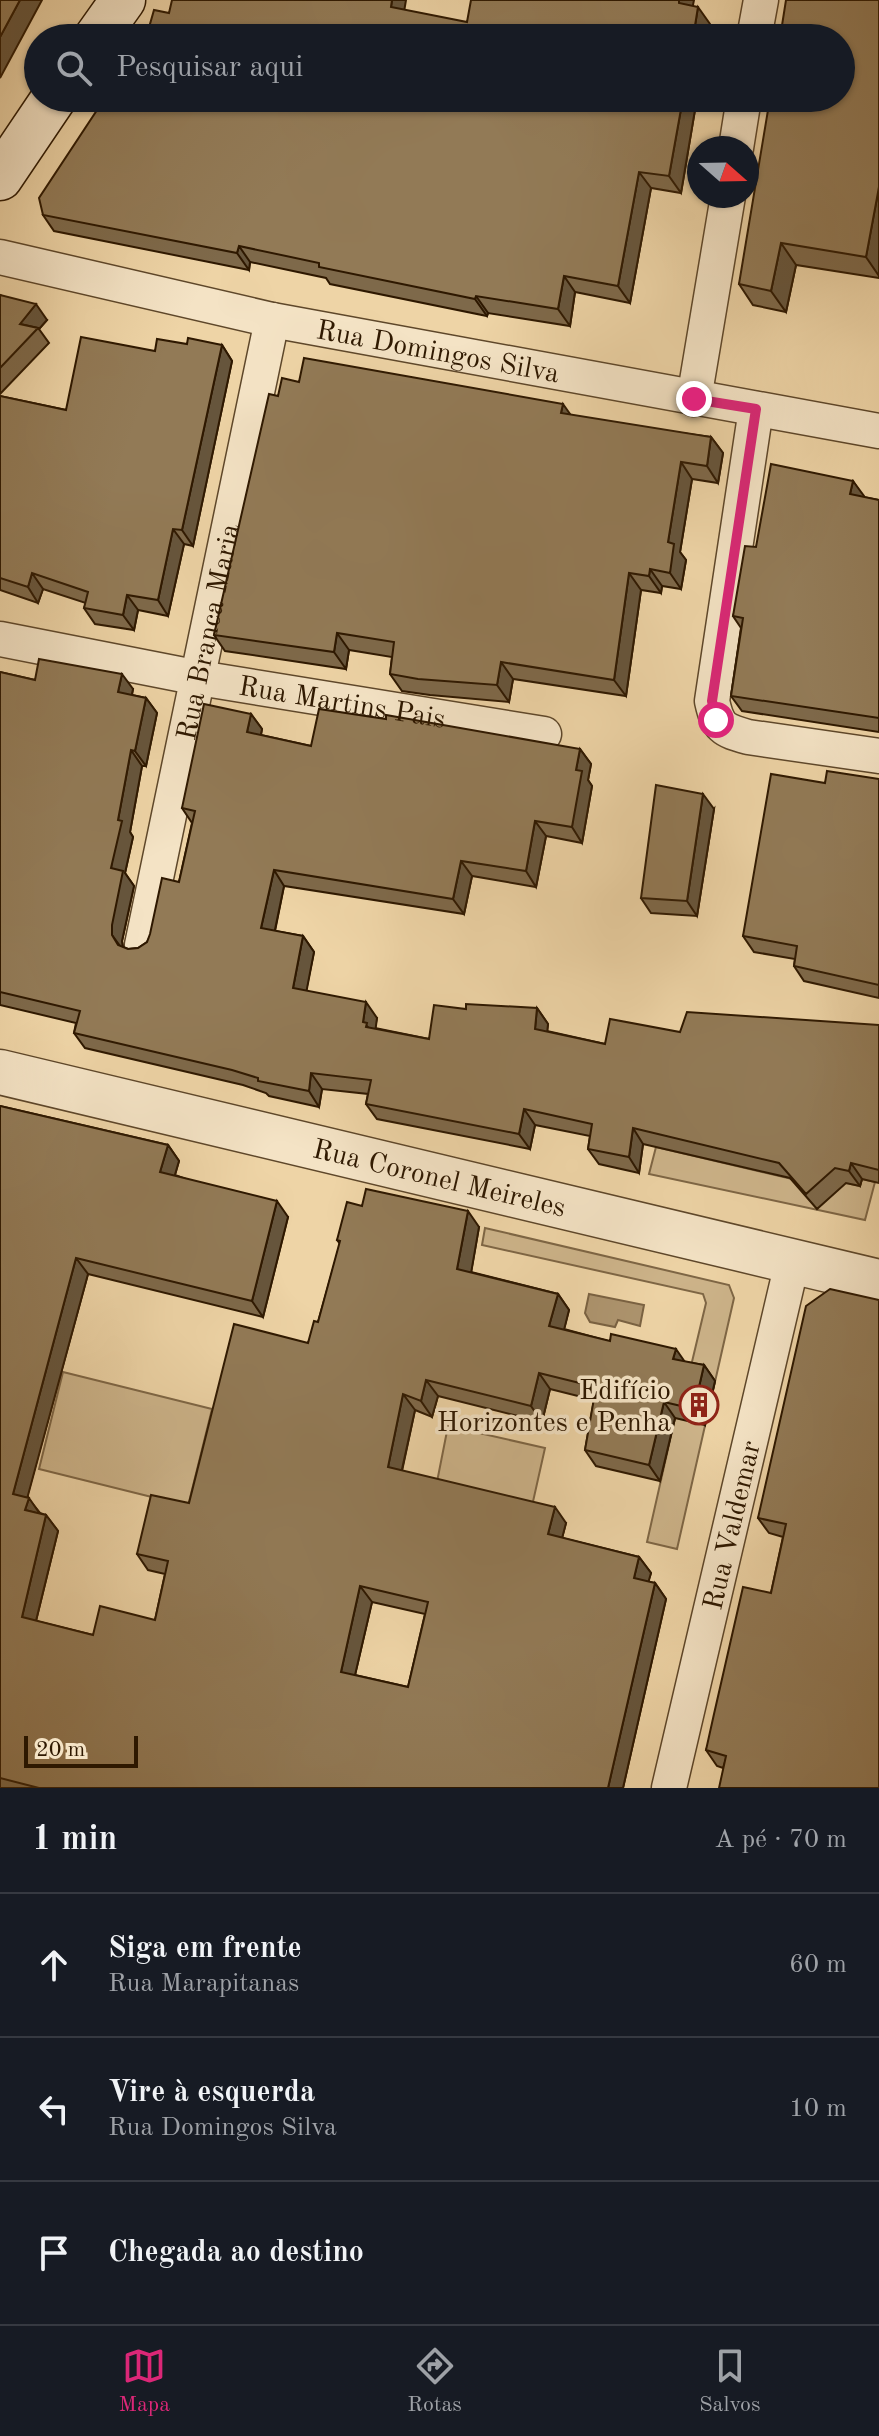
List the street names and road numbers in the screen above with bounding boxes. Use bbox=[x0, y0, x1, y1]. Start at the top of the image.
street label: Rua Domingos Silva bbox=[314, 317, 562, 389]
street label: Rua Branca Maria bbox=[174, 521, 246, 743]
street label: Rua Martins Pais bbox=[236, 674, 447, 735]
street label: Rua Coronel Meireles bbox=[310, 1136, 568, 1224]
street label: Rua Valdemar bbox=[700, 1439, 767, 1613]

